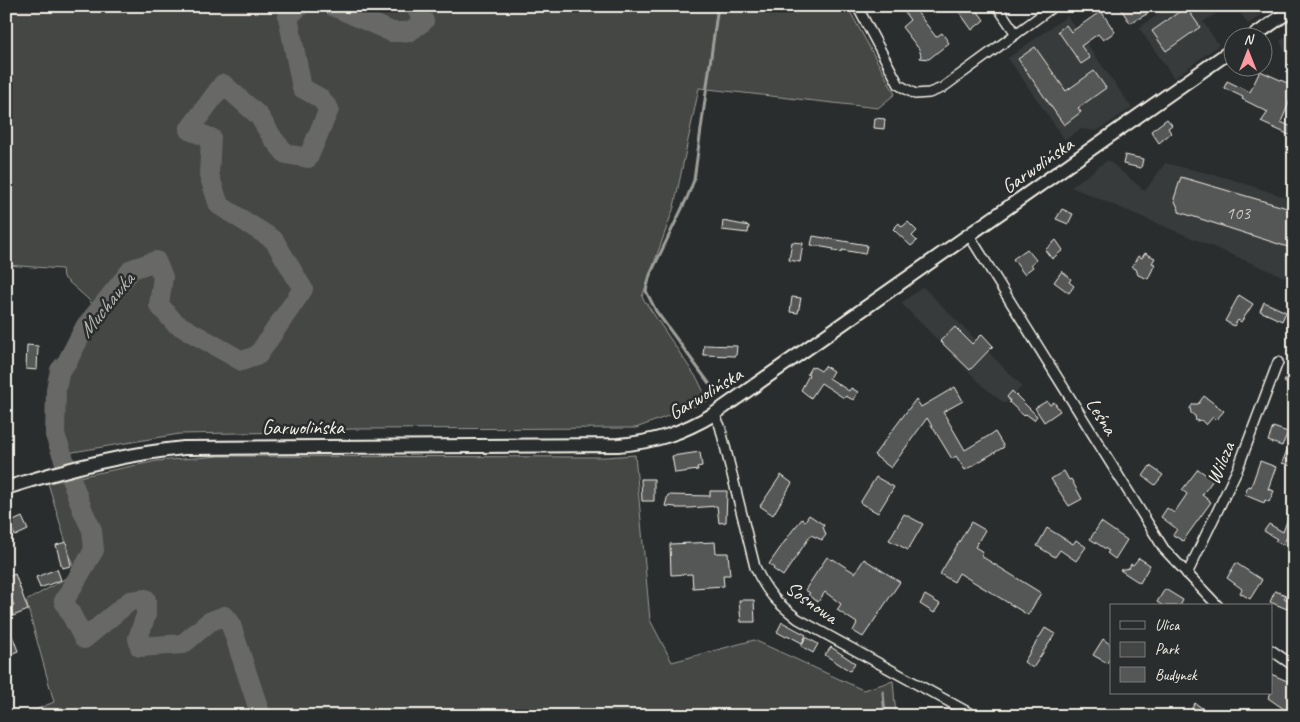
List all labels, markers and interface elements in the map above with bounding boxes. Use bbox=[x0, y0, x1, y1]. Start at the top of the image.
north arrow bbox=[1222, 28, 1272, 78]
text: N bbox=[1244, 31, 1255, 48]
street label: Garwolińska bbox=[997, 131, 1079, 199]
house number: 103 bbox=[1226, 202, 1252, 224]
water label: Muchawka bbox=[72, 266, 141, 342]
street label: Garwolińska bbox=[664, 361, 748, 425]
street label: Leśna bbox=[1080, 393, 1123, 441]
street label: Garwolińska bbox=[262, 415, 345, 440]
street label: Wilcza bbox=[1200, 436, 1241, 488]
street label: Sosnowa bbox=[781, 576, 844, 630]
legend bbox=[1110, 604, 1272, 694]
text: Ulica bbox=[1155, 616, 1180, 635]
text: Park bbox=[1155, 640, 1180, 659]
text: Budynek bbox=[1155, 666, 1198, 685]

